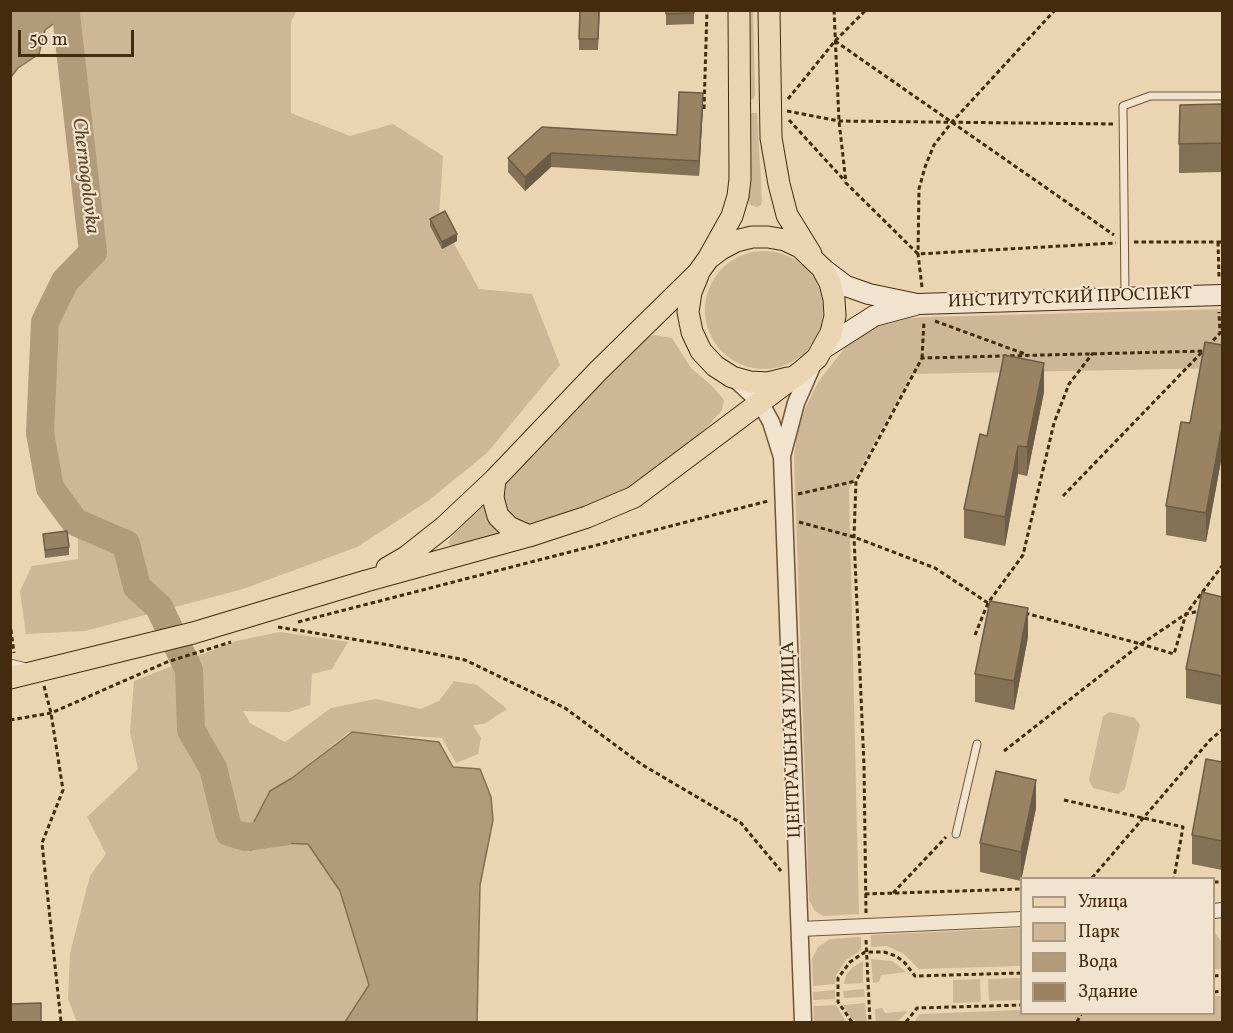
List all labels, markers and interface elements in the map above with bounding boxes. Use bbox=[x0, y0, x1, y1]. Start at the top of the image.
scale bar bbox=[21, 18, 136, 56]
text: 50 m bbox=[29, 28, 68, 53]
water label: Chernogolovka bbox=[65, 116, 103, 236]
street label: ИНСТИТУТСКИЙ ПРОСПЕКТ bbox=[947, 284, 1193, 314]
street label: ЦЕНТРАЛЬНАЯ УЛИЦА bbox=[779, 641, 807, 839]
legend bbox=[1020, 877, 1215, 1015]
text: Улица bbox=[1078, 890, 1128, 915]
text: Парк bbox=[1078, 920, 1120, 945]
text: Вода bbox=[1078, 950, 1118, 975]
text: Здание bbox=[1078, 980, 1138, 1005]

